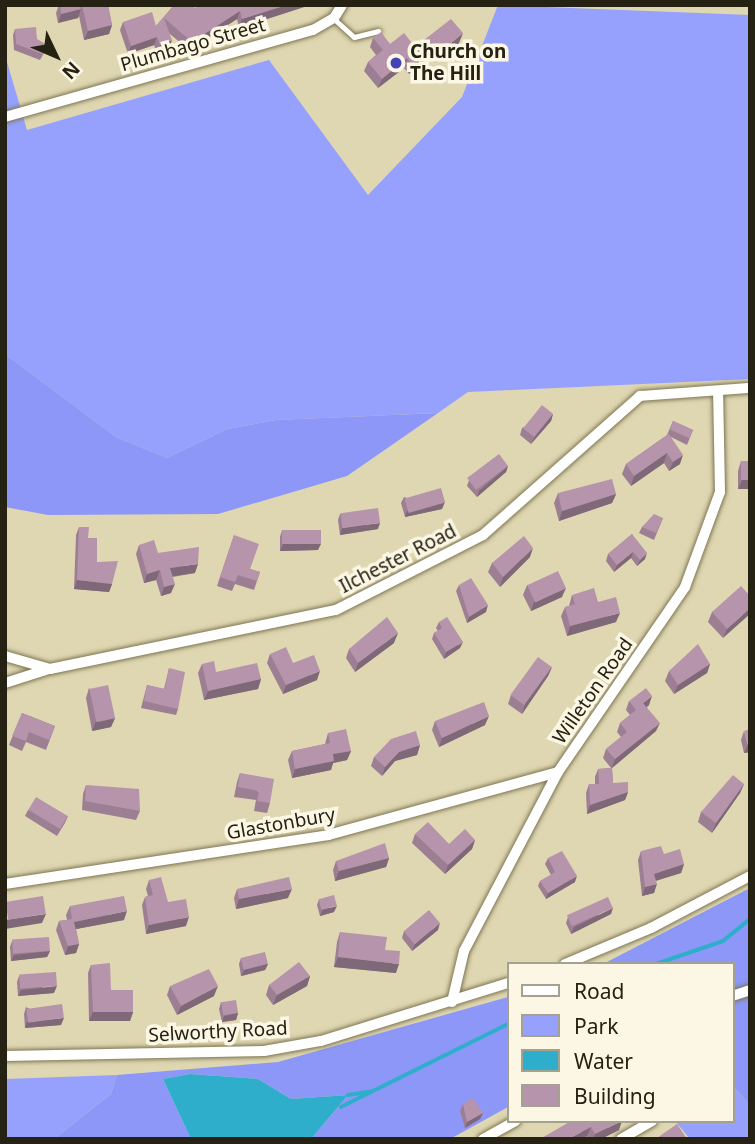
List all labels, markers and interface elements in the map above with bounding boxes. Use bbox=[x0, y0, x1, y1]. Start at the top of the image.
street label: Plumbago Street bbox=[118, 13, 268, 77]
north arrow bbox=[21, 21, 91, 91]
place label: Church on The Hill bbox=[410, 41, 506, 85]
marker: Church on The Hill bbox=[388, 55, 404, 71]
text: N bbox=[56, 56, 86, 85]
street label: Ilchester Road bbox=[336, 520, 460, 598]
street label: Willeton Road bbox=[548, 634, 638, 748]
street label: Glastonbury bbox=[225, 803, 337, 845]
legend bbox=[506, 962, 734, 1123]
text: Road bbox=[574, 977, 624, 1005]
text: Park bbox=[574, 1012, 618, 1040]
street label: Selworthy Road bbox=[148, 1017, 288, 1047]
text: Water bbox=[574, 1047, 633, 1075]
text: Building bbox=[574, 1082, 656, 1110]

